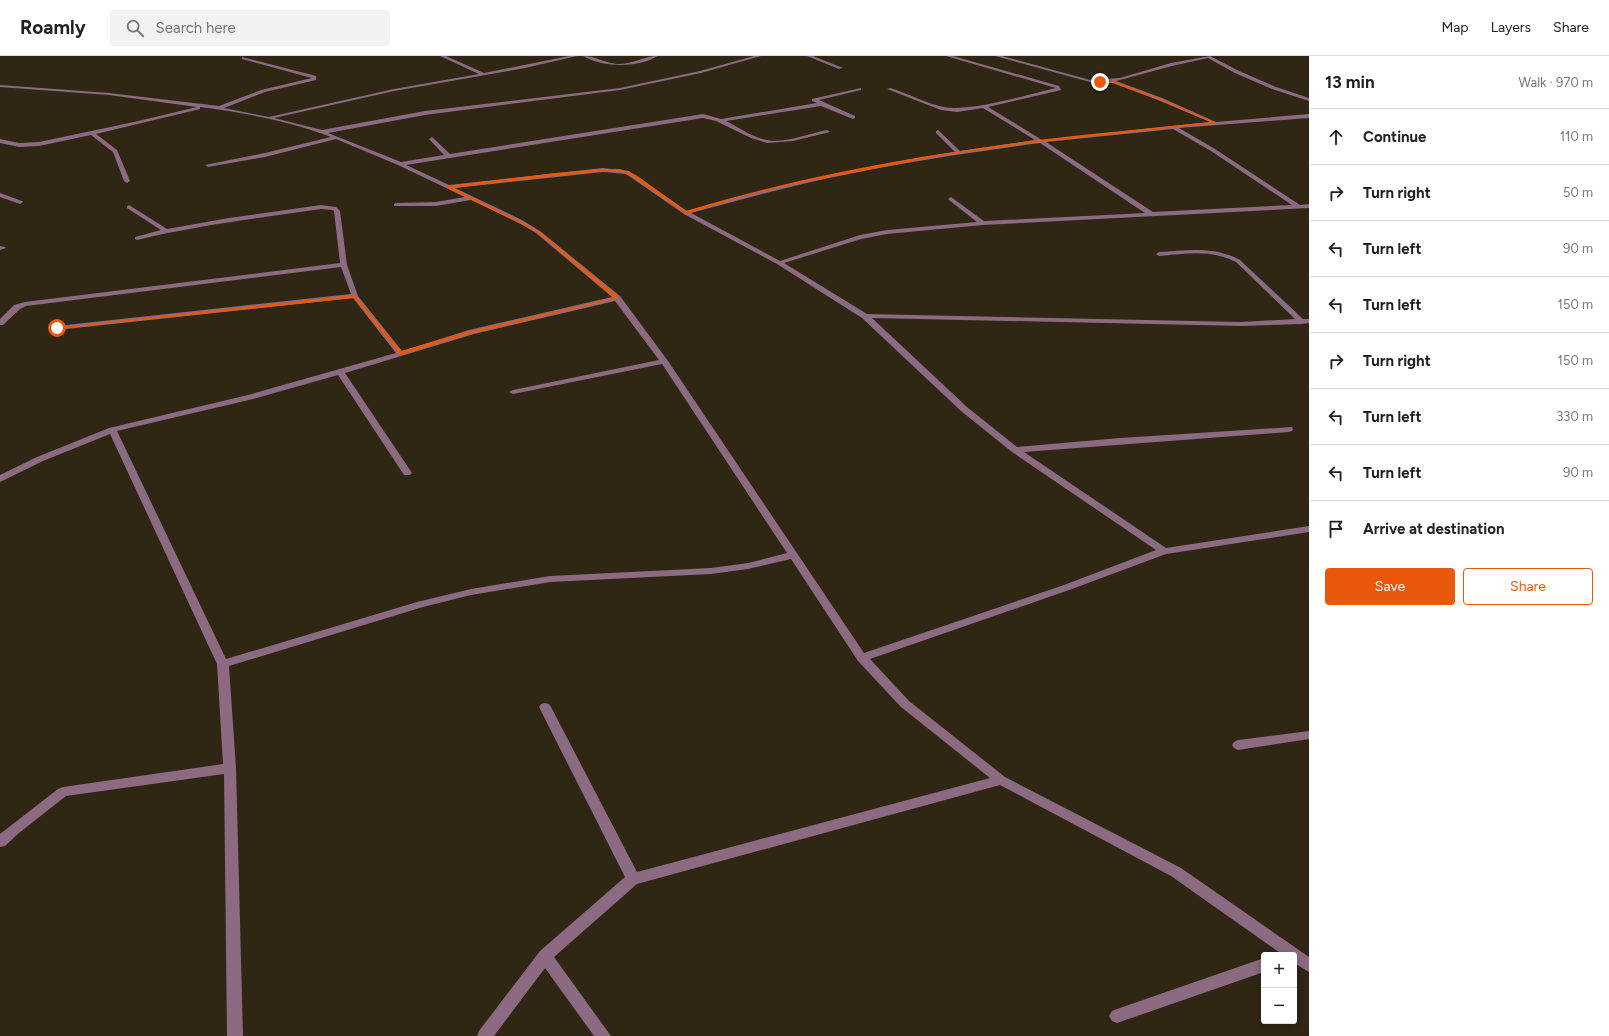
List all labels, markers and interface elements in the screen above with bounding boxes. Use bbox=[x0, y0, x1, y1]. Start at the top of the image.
search box bbox=[110, 10, 390, 46]
text: Roamly bbox=[20, 16, 86, 39]
icon: search bbox=[124, 17, 146, 39]
text: Search here bbox=[156, 19, 236, 37]
text: Map bbox=[1441, 19, 1469, 36]
text: Layers bbox=[1491, 19, 1531, 36]
text: Share bbox=[1553, 19, 1589, 36]
text: 13 min bbox=[1325, 72, 1375, 92]
route end bbox=[1091, 73, 1109, 91]
text: Walk · 970 m bbox=[1519, 75, 1593, 90]
icon: ahead bbox=[1325, 126, 1347, 148]
text: Continue bbox=[1363, 128, 1426, 146]
text: 110 m bbox=[1560, 129, 1593, 144]
icon: right bbox=[1325, 182, 1347, 204]
text: Turn right bbox=[1363, 184, 1431, 202]
text: 50 m bbox=[1563, 185, 1593, 200]
icon: left bbox=[1325, 238, 1347, 260]
text: Turn left bbox=[1363, 240, 1421, 258]
text: 90 m bbox=[1563, 241, 1593, 256]
icon: left bbox=[1325, 294, 1347, 316]
text: Turn left bbox=[1363, 296, 1421, 314]
text: 150 m bbox=[1558, 297, 1593, 312]
route start bbox=[48, 319, 66, 337]
icon: right bbox=[1325, 350, 1347, 372]
text: Turn right bbox=[1363, 352, 1431, 370]
text: 150 m bbox=[1558, 353, 1593, 368]
icon: left bbox=[1325, 406, 1347, 428]
text: Turn left bbox=[1363, 408, 1421, 426]
text: 330 m bbox=[1556, 409, 1593, 424]
icon: left bbox=[1325, 462, 1347, 484]
text: Turn left bbox=[1363, 464, 1421, 482]
text: 90 m bbox=[1563, 465, 1593, 480]
icon: arrive bbox=[1325, 518, 1347, 540]
text: Arrive at destination bbox=[1363, 520, 1504, 538]
button: Save bbox=[1325, 568, 1455, 605]
button: Share bbox=[1463, 568, 1593, 605]
map controls bbox=[1261, 952, 1297, 1024]
button: + bbox=[1261, 952, 1297, 988]
button: − bbox=[1261, 988, 1297, 1024]

